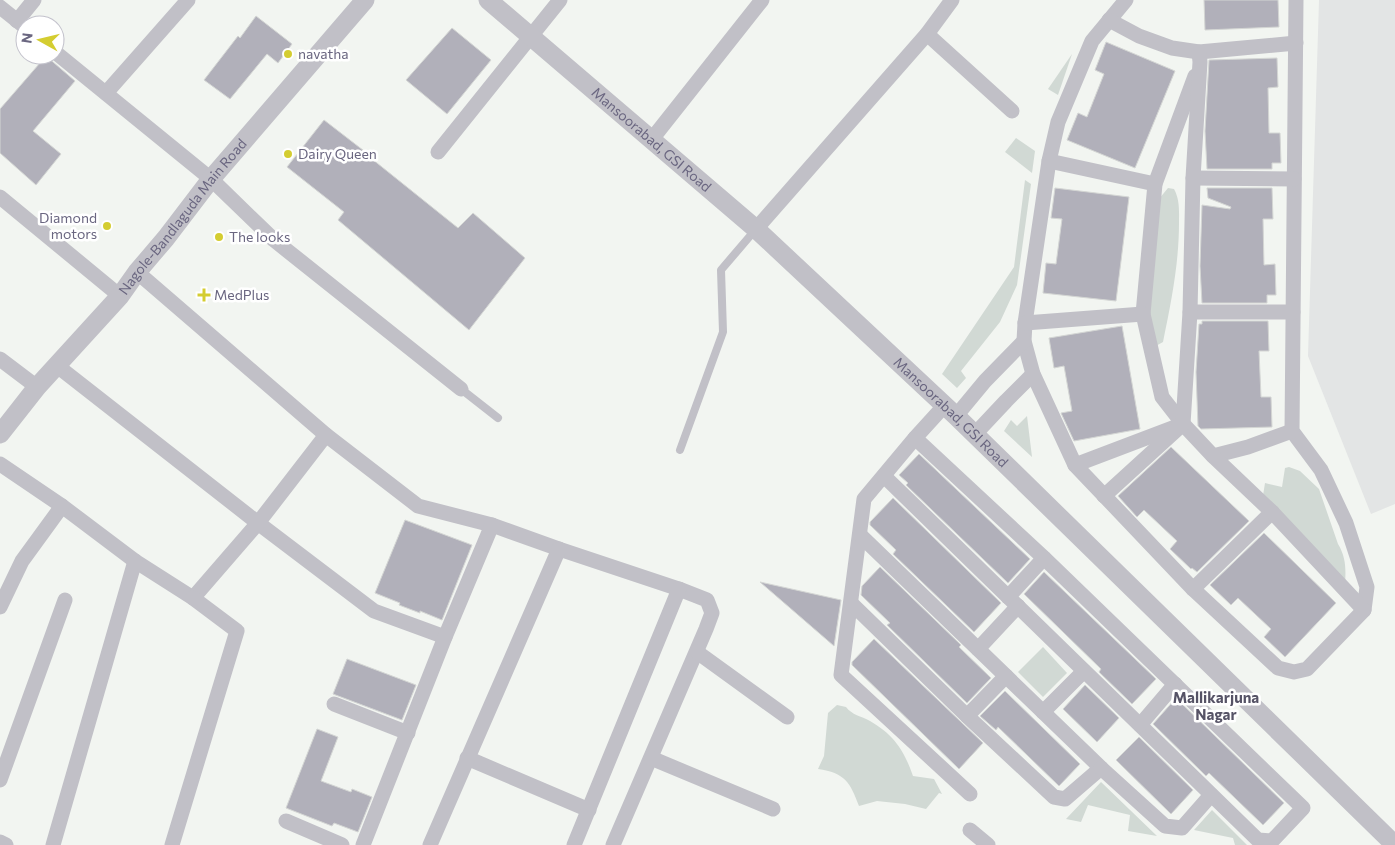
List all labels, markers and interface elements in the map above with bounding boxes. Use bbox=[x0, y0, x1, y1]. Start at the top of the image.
north arrow bbox=[15, 15, 65, 65]
text: N bbox=[17, 32, 36, 45]
place label: navatha bbox=[298, 45, 349, 62]
marker: navatha bbox=[282, 48, 294, 60]
street label: Mansoorabad, GSI Road bbox=[588, 83, 715, 195]
street label: Nagole-Bandlaguda Main Road bbox=[115, 135, 250, 298]
place label: Dairy Queen bbox=[298, 145, 377, 162]
marker: Dairy Queen bbox=[282, 148, 294, 160]
place label: Diamond motors bbox=[39, 209, 97, 242]
marker: Diamond motors bbox=[101, 220, 113, 232]
place label: The looks bbox=[229, 228, 290, 245]
marker: The looks bbox=[213, 231, 225, 243]
place label: MedPlus bbox=[214, 286, 269, 303]
marker: MedPlus bbox=[198, 289, 210, 301]
street label: Mansoorabad, GSI Road bbox=[890, 353, 1012, 470]
district label: Mallikarjuna Nagar bbox=[1173, 688, 1259, 723]

